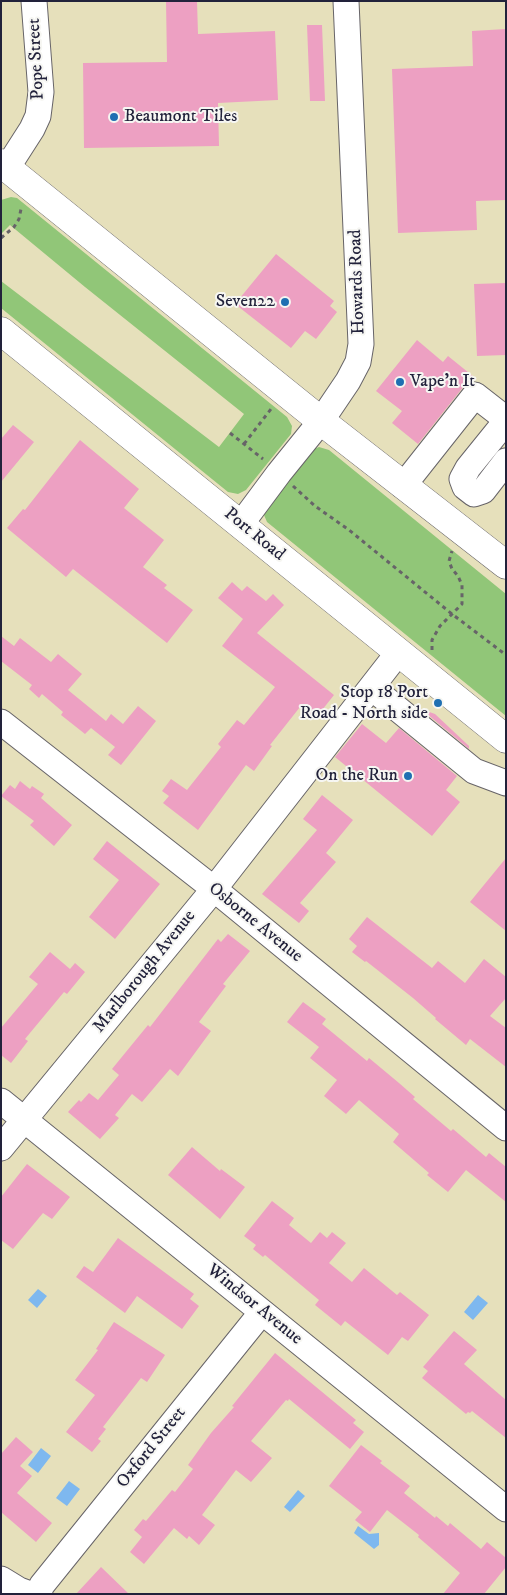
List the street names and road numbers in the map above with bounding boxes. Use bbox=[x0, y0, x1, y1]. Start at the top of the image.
street label: Pope Street bbox=[24, 18, 50, 100]
street label: Howards Road bbox=[345, 229, 371, 335]
street label: Port Road bbox=[219, 504, 289, 566]
street label: Osborne Avenue bbox=[203, 878, 307, 968]
street label: Marlborough Avenue bbox=[89, 906, 201, 1038]
street label: Windsor Avenue bbox=[202, 1260, 306, 1350]
street label: Oxford Street bbox=[113, 1403, 191, 1493]

